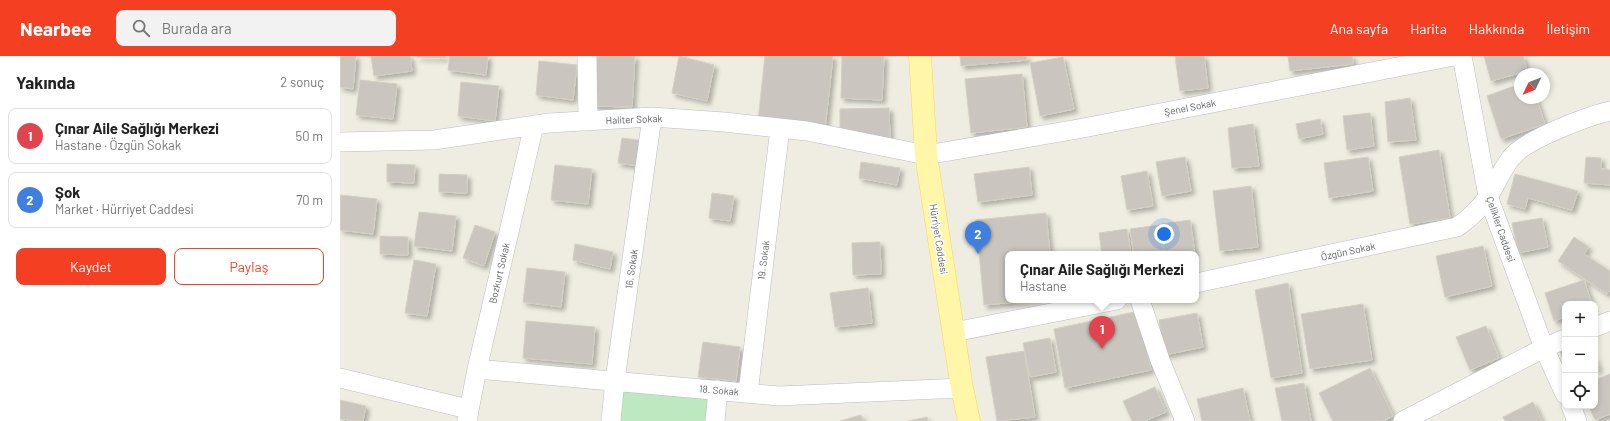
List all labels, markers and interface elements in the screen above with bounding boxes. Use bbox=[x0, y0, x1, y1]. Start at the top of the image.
search box bbox=[116, 10, 396, 46]
text: Nearbee bbox=[20, 17, 92, 40]
icon: search bbox=[130, 17, 152, 39]
text: Burada ara bbox=[162, 19, 232, 37]
text: Ana sayfa bbox=[1330, 20, 1388, 37]
text: Harita bbox=[1410, 20, 1447, 37]
text: Hakkında bbox=[1469, 20, 1524, 37]
text: İletişim bbox=[1546, 20, 1590, 37]
north arrow bbox=[1514, 68, 1550, 104]
text: Yakında bbox=[16, 72, 75, 92]
text: 2 sonuç bbox=[280, 74, 324, 90]
street label: Şenel Sokak bbox=[1163, 96, 1217, 118]
street label: Haliter Sokak bbox=[605, 112, 663, 126]
text: Çınar Aile Sağlığı Merkezi bbox=[55, 119, 219, 137]
text: 1 bbox=[28, 128, 32, 144]
text: 50 m bbox=[296, 128, 323, 144]
text: Hastane · Özgün Sokak bbox=[55, 137, 181, 153]
text: Şok bbox=[55, 183, 80, 201]
text: 2 bbox=[26, 192, 34, 208]
text: 70 m bbox=[296, 192, 323, 208]
street label: Çelikler Caddesi bbox=[1484, 195, 1518, 263]
text: Market · Hürriyet Caddesi bbox=[55, 201, 194, 217]
street label: Hürriyet Caddesi bbox=[928, 203, 950, 275]
pin: 2 bbox=[965, 221, 991, 254]
your location bbox=[1154, 224, 1174, 244]
street label: Özgün Sokak bbox=[1320, 239, 1376, 263]
street label: 19. Sokak bbox=[755, 240, 771, 280]
street label: Bozkurt Sokak bbox=[486, 241, 512, 305]
button: Kaydet bbox=[16, 248, 166, 285]
button: Paylaş bbox=[174, 248, 324, 285]
street label: 16. Sokak bbox=[622, 248, 640, 290]
popup bbox=[1005, 251, 1199, 303]
text: Çınar Aile Sağlığı Merkezi bbox=[1020, 260, 1184, 278]
text: Hastane bbox=[1020, 278, 1067, 294]
map controls bbox=[1562, 301, 1598, 409]
button: + bbox=[1562, 301, 1598, 337]
pin: 1 bbox=[1089, 316, 1115, 349]
button: − bbox=[1562, 337, 1598, 373]
button: locate bbox=[1562, 373, 1598, 409]
street label: 18. Sokak bbox=[699, 382, 739, 398]

